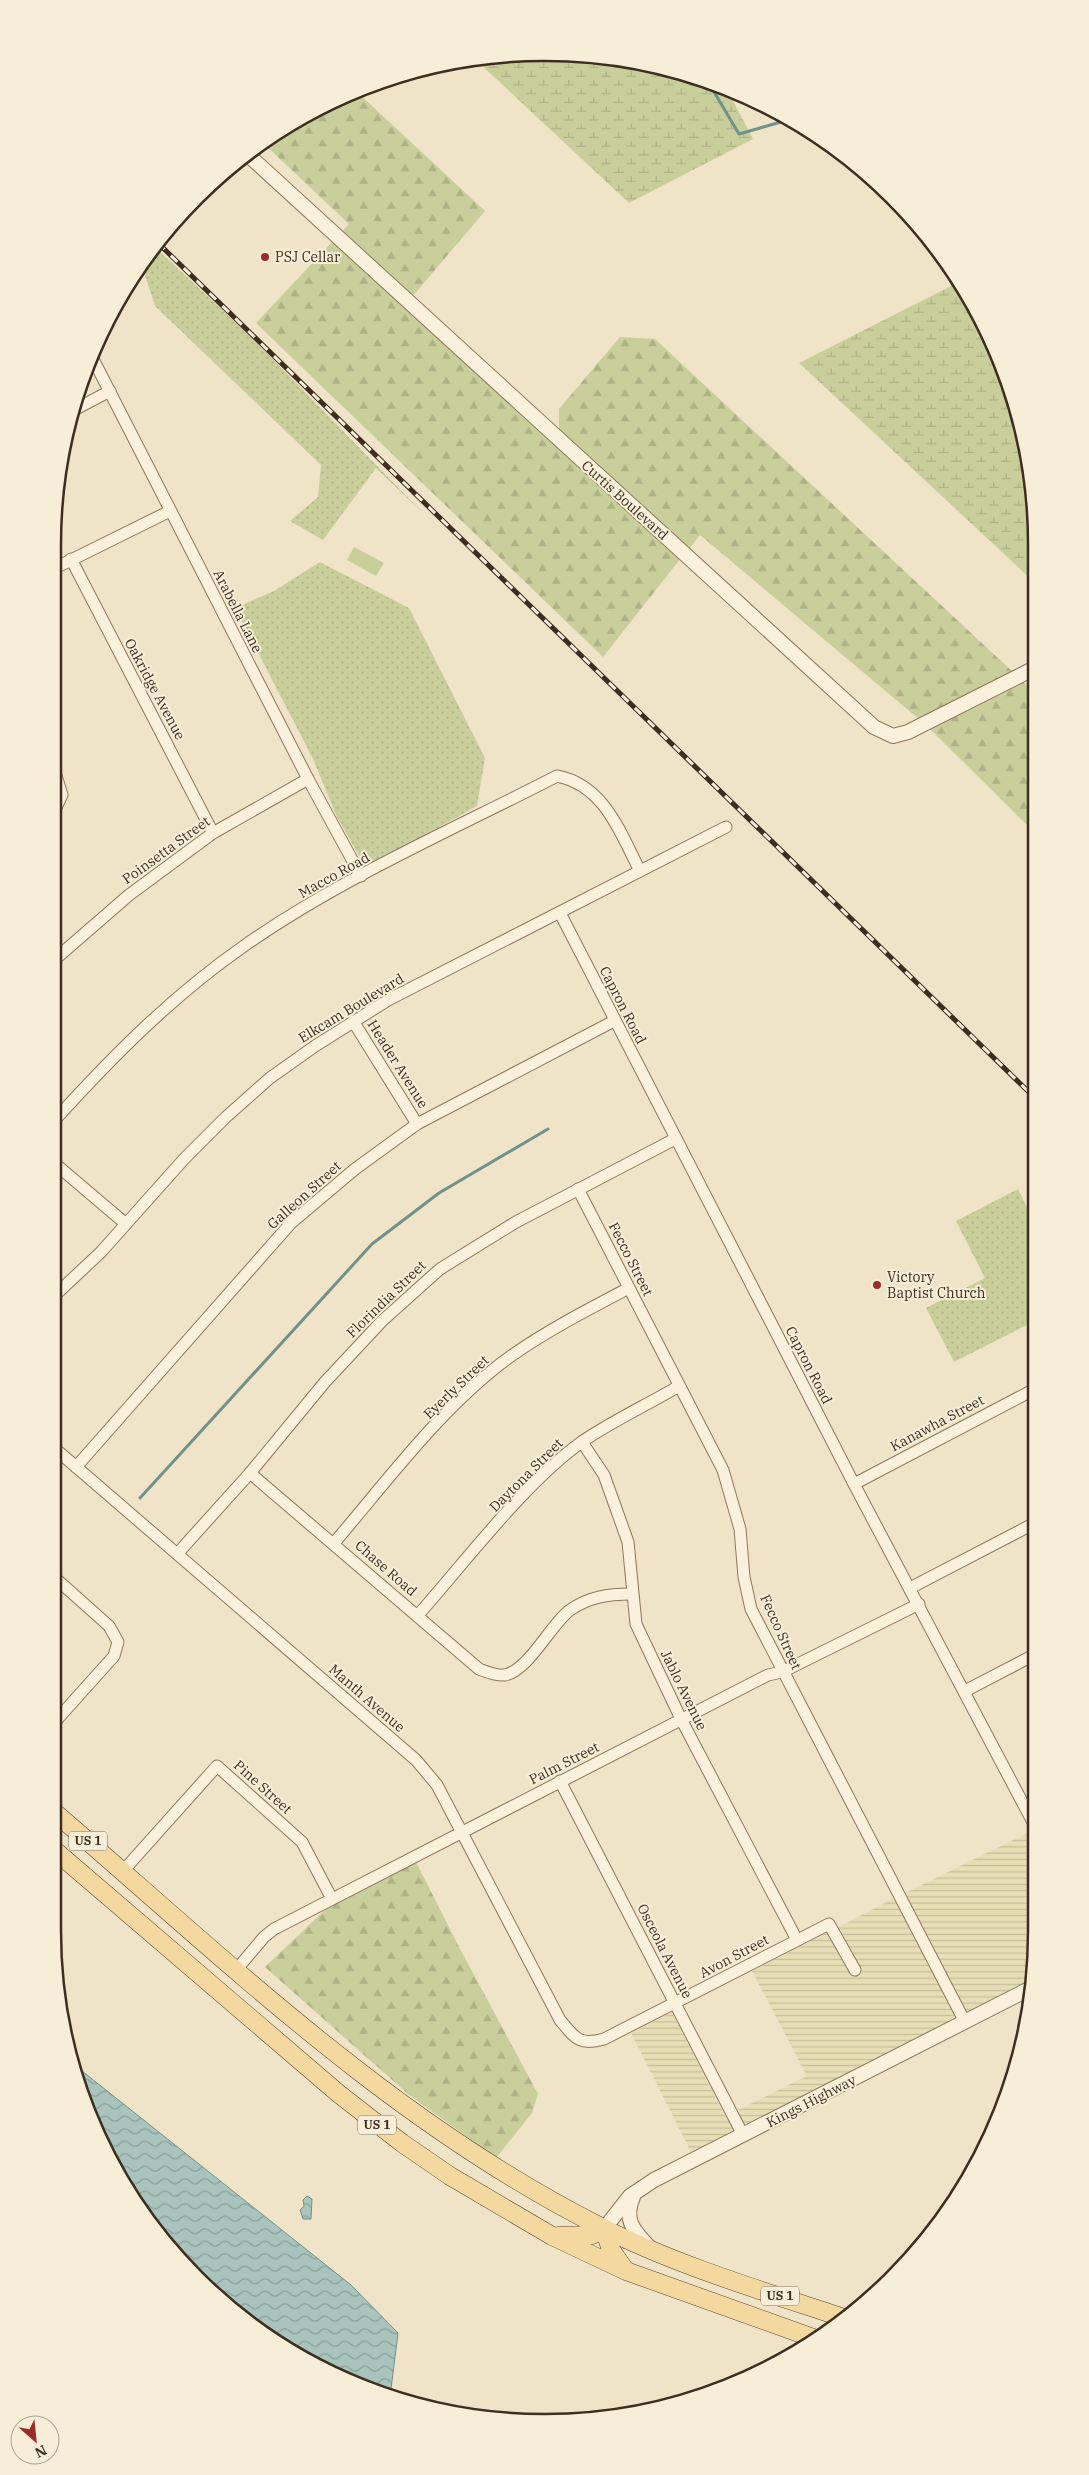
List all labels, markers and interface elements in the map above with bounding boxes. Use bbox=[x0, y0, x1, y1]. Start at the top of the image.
place label: PSJ Cellar bbox=[275, 248, 341, 266]
marker: PSJ Cellar bbox=[259, 251, 271, 263]
street label: Curtis Boulevard bbox=[578, 456, 673, 544]
street label: Arabella Lane bbox=[209, 566, 267, 656]
street label: Oakridge Avenue bbox=[121, 635, 189, 743]
street label: Poinsetta Street bbox=[119, 812, 213, 888]
street label: Macco Road bbox=[295, 848, 373, 902]
street label: Capron Road bbox=[596, 963, 651, 1047]
street label: Elkcam Boulevard bbox=[295, 969, 407, 1047]
street label: Header Avenue bbox=[364, 1016, 432, 1112]
street label: Galleon Street bbox=[263, 1157, 345, 1233]
street label: Fecco Street bbox=[605, 1219, 657, 1299]
street label: Florindia Street bbox=[342, 1257, 430, 1341]
place label: Victory Baptist Church bbox=[887, 1268, 986, 1302]
marker: Victory Baptist Church bbox=[871, 1279, 883, 1291]
street label: Capron Road bbox=[782, 1323, 837, 1407]
street label: Eyerly Street bbox=[419, 1351, 493, 1423]
street label: Kanawha Street bbox=[887, 1391, 987, 1455]
street label: Daytona Street bbox=[485, 1434, 567, 1516]
street label: Chase Road bbox=[351, 1536, 421, 1600]
street label: Fecco Street bbox=[756, 1592, 806, 1672]
street label: Jablo Avenue bbox=[657, 1647, 711, 1733]
street label: Manth Avenue bbox=[325, 1660, 409, 1736]
street label: Palm Street bbox=[526, 1738, 602, 1788]
street label: Pine Street bbox=[230, 1756, 296, 1818]
road number: US 1 bbox=[69, 1832, 107, 1850]
street label: Osceola Avenue bbox=[633, 1901, 697, 2001]
street label: Avon Street bbox=[696, 1930, 772, 1982]
street label: Kings Highway bbox=[763, 2070, 859, 2131]
road number: US 1 bbox=[358, 2116, 396, 2134]
road number: US 1 bbox=[761, 2286, 799, 2306]
north arrow bbox=[10, 2415, 60, 2465]
text: N bbox=[32, 2441, 50, 2462]

